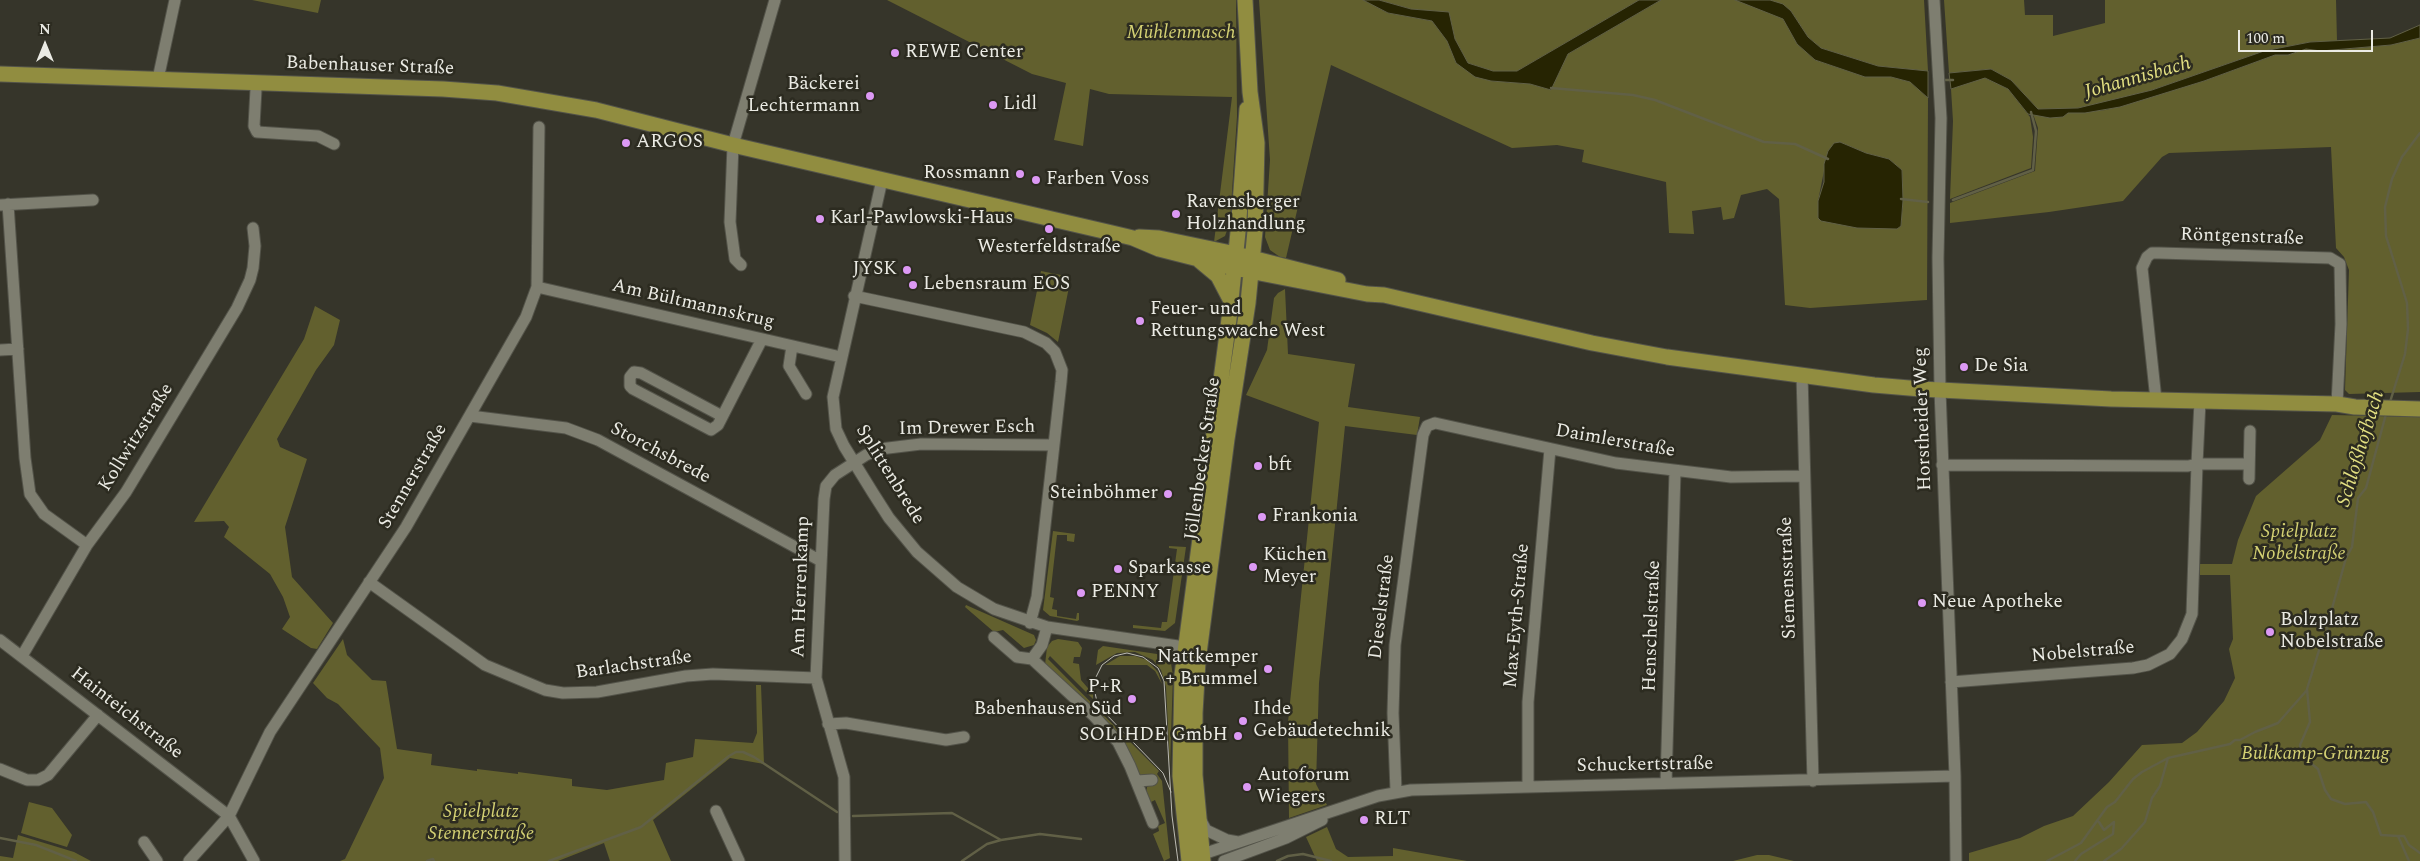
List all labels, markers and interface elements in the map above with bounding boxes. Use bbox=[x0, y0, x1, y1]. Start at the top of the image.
text: N bbox=[39, 19, 51, 40]
north arrow bbox=[20, 20, 70, 70]
scale bar bbox=[2240, 20, 2375, 52]
park label: Mühlenmasch bbox=[1126, 23, 1236, 45]
text: 100 m bbox=[2246, 27, 2285, 50]
place label: REWE Center bbox=[905, 42, 1023, 64]
marker: REWE Center bbox=[889, 47, 901, 59]
water label: Johannisbach bbox=[2082, 52, 2194, 106]
street label: Babenhauser Straße bbox=[286, 53, 454, 81]
place label: Bäckerei Lechtermann bbox=[748, 74, 860, 118]
marker: Bäckerei Lechtermann bbox=[864, 90, 876, 102]
place label: Lidl bbox=[1003, 94, 1037, 116]
marker: Lidl bbox=[987, 99, 999, 111]
place label: ARGOS bbox=[636, 132, 703, 154]
marker: ARGOS bbox=[620, 137, 632, 149]
place label: Rossmann bbox=[923, 163, 1010, 185]
marker: Rossmann bbox=[1014, 168, 1026, 180]
place label: Farben Voss bbox=[1046, 169, 1149, 191]
marker: Farben Voss bbox=[1030, 174, 1042, 186]
place label: Ravensberger Holzhandlung bbox=[1186, 192, 1306, 236]
place label: Karl-Pawlowski-Haus bbox=[830, 208, 1013, 230]
marker: Ravensberger Holzhandlung bbox=[1170, 208, 1182, 220]
marker: Karl-Pawlowski-Haus bbox=[814, 213, 826, 225]
marker: Westerfeldstraße bbox=[1043, 223, 1055, 235]
street label: Röntgenstraße bbox=[2180, 224, 2304, 252]
place label: Westerfeldstraße bbox=[977, 237, 1121, 259]
place label: JYSK bbox=[853, 259, 897, 281]
marker: JYSK bbox=[901, 264, 913, 276]
place label: Lebensraum EOS bbox=[923, 274, 1070, 296]
street label: Am Bültmannskrug bbox=[610, 275, 776, 335]
marker: Lebensraum EOS bbox=[907, 279, 919, 291]
place label: Feuer- und Rettungswache West bbox=[1150, 299, 1325, 343]
marker: Feuer- und Rettungswache West bbox=[1134, 315, 1146, 327]
street label: Horstheider Weg bbox=[1910, 347, 1938, 491]
place label: De Sia bbox=[1974, 356, 2028, 378]
marker: De Sia bbox=[1958, 361, 1970, 373]
street label: Jöllenbecker Straße bbox=[1181, 376, 1227, 542]
street label: Kollwitzstraße bbox=[95, 380, 179, 496]
water label: Schloßhofbach bbox=[2333, 388, 2391, 510]
street label: Im Drewer Esch bbox=[899, 416, 1035, 442]
street label: Storchsbrede bbox=[606, 418, 714, 490]
street label: Stennerstraße bbox=[375, 420, 453, 534]
street label: Daimlerstraße bbox=[1553, 420, 1677, 464]
street label: Splittenbrede bbox=[849, 421, 929, 529]
place label: bft bbox=[1268, 455, 1292, 477]
marker: bft bbox=[1252, 460, 1264, 472]
place label: Steinböhmer bbox=[1050, 483, 1158, 505]
marker: Steinböhmer bbox=[1162, 488, 1174, 500]
place label: Frankonia bbox=[1272, 506, 1358, 528]
marker: Frankonia bbox=[1256, 511, 1268, 523]
street label: Am Herrenkamp bbox=[788, 516, 816, 658]
street label: Siemensstraße bbox=[1775, 516, 1803, 640]
park label: Spielplatz Nobelstraße bbox=[2252, 522, 2346, 566]
street label: Max-Eyth-Straße bbox=[1500, 543, 1536, 689]
place label: Küchen Meyer bbox=[1263, 545, 1327, 589]
street label: Dieselstraße bbox=[1365, 553, 1401, 661]
place label: Sparkasse bbox=[1128, 558, 1211, 580]
street label: Henschelstraße bbox=[1639, 560, 1667, 692]
marker: Küchen Meyer bbox=[1247, 561, 1259, 573]
marker: Sparkasse bbox=[1112, 563, 1124, 575]
place label: PENNY bbox=[1091, 582, 1159, 604]
marker: PENNY bbox=[1075, 587, 1087, 599]
place label: Neue Apotheke bbox=[1932, 592, 2063, 614]
marker: Neue Apotheke bbox=[1916, 597, 1928, 609]
place label: Bolzplatz Nobelstraße bbox=[2280, 610, 2383, 654]
marker: Bolzplatz Nobelstraße bbox=[2264, 626, 2276, 638]
street label: Nobelstraße bbox=[2030, 637, 2136, 669]
street label: Barlachstraße bbox=[574, 647, 694, 685]
place label: Nattkemper + Brummel bbox=[1157, 647, 1258, 691]
street label: Hainteichstraße bbox=[65, 663, 187, 765]
marker: Nattkemper + Brummel bbox=[1262, 663, 1274, 675]
place label: P+R Babenhausen Süd bbox=[974, 677, 1122, 721]
marker: P+R Babenhausen Süd bbox=[1126, 693, 1138, 705]
place label: Ihde Gebäudetechnik bbox=[1253, 699, 1391, 743]
marker: Ihde Gebäudetechnik bbox=[1237, 715, 1249, 727]
place label: SOLIHDE GmbH bbox=[1079, 725, 1228, 747]
marker: SOLIHDE GmbH bbox=[1232, 730, 1244, 742]
park label: Bultkamp-Grünzug bbox=[2241, 744, 2389, 766]
street label: Schuckertstraße bbox=[1576, 753, 1714, 779]
place label: Autoforum Wiegers bbox=[1257, 765, 1350, 809]
marker: Autoforum Wiegers bbox=[1241, 781, 1253, 793]
park label: Spielplatz Stennerstraße bbox=[428, 802, 534, 846]
place label: RLT bbox=[1374, 809, 1410, 831]
marker: RLT bbox=[1358, 814, 1370, 826]

